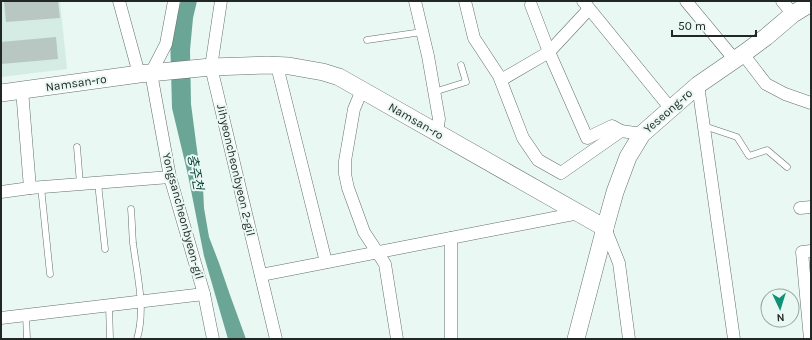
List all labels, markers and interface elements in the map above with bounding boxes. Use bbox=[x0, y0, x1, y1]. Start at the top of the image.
scale bar bbox=[672, 12, 756, 38]
text: 50 m bbox=[678, 19, 706, 33]
street label: Namsan-ro bbox=[45, 72, 107, 94]
street label: Yeseong-ro bbox=[641, 86, 695, 136]
street label: Namsan-ro bbox=[386, 100, 446, 142]
street label: Jihyeoncheonbyeon 2-gil bbox=[214, 103, 258, 237]
street label: Yongsancheonbyeon-gil bbox=[159, 151, 207, 281]
water label: 충주천 bbox=[185, 153, 206, 192]
north arrow bbox=[760, 288, 800, 328]
text: N bbox=[776, 311, 785, 324]

